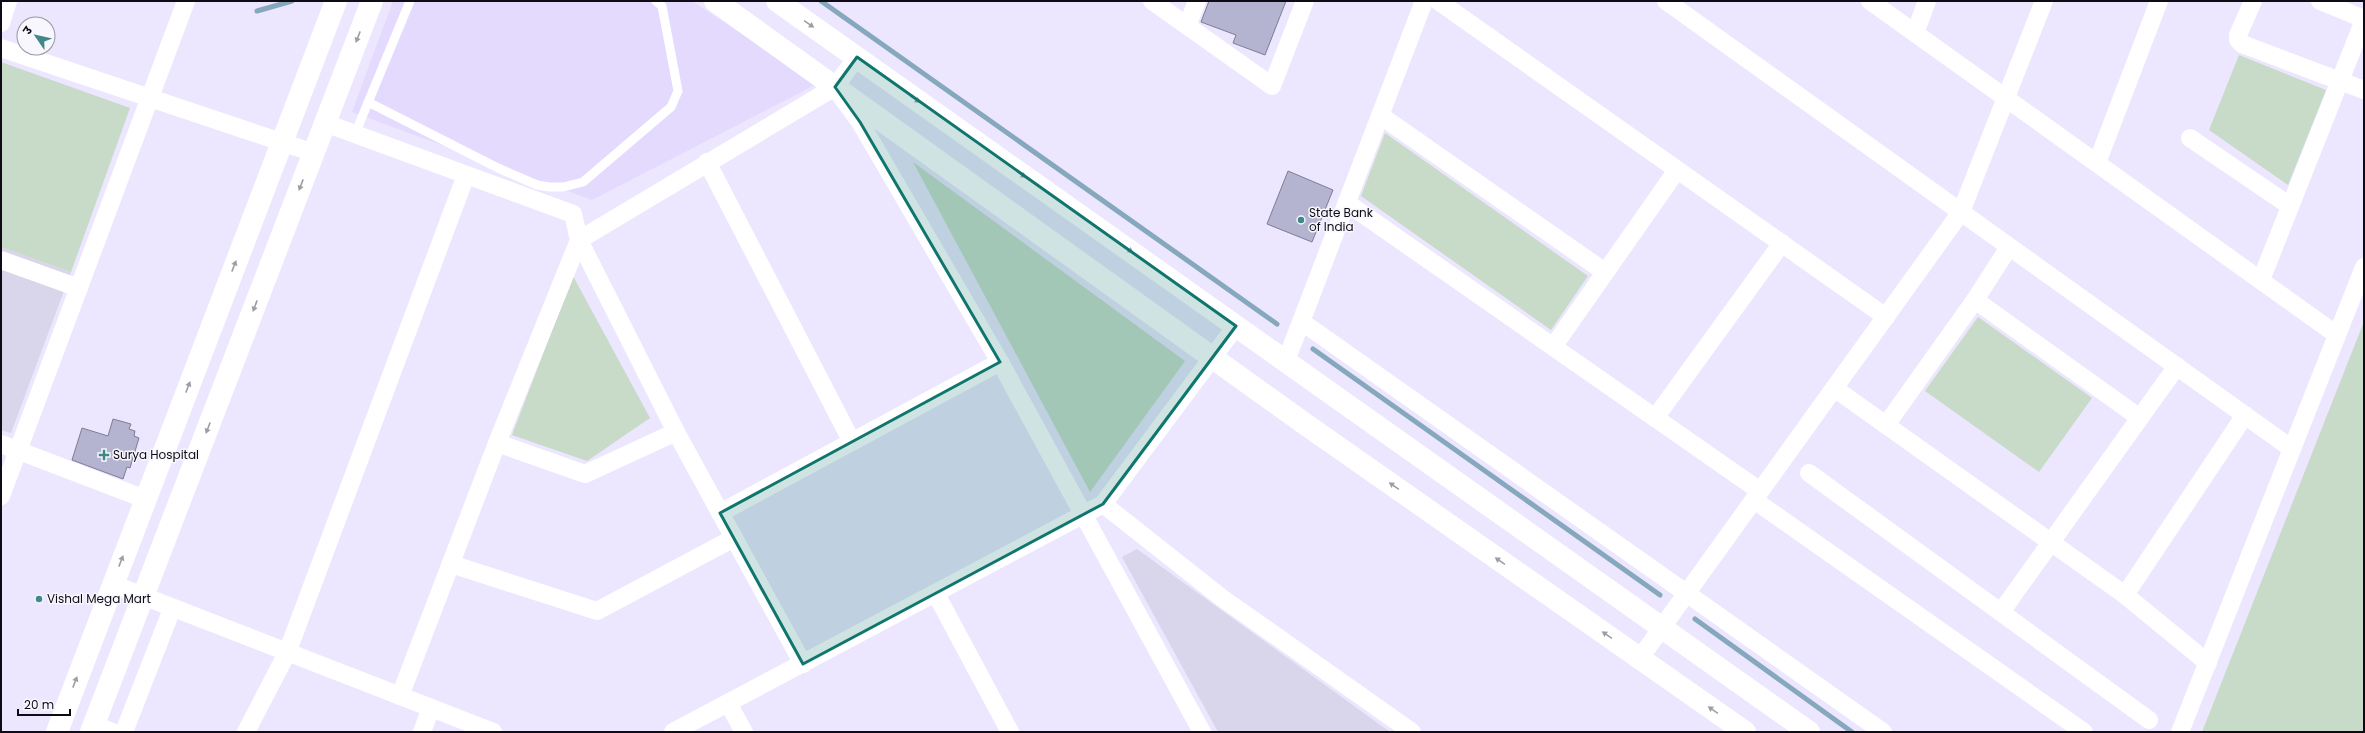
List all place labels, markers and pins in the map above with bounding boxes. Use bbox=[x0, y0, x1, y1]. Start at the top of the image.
place label: State Bank of India bbox=[1309, 204, 1374, 235]
marker: State Bank of India bbox=[1296, 215, 1306, 225]
place label: Surya Hospital bbox=[113, 446, 199, 463]
marker: Surya Hospital bbox=[98, 449, 110, 461]
place label: Vishal Mega Mart bbox=[47, 590, 151, 607]
marker: Vishal Mega Mart bbox=[34, 594, 44, 604]

